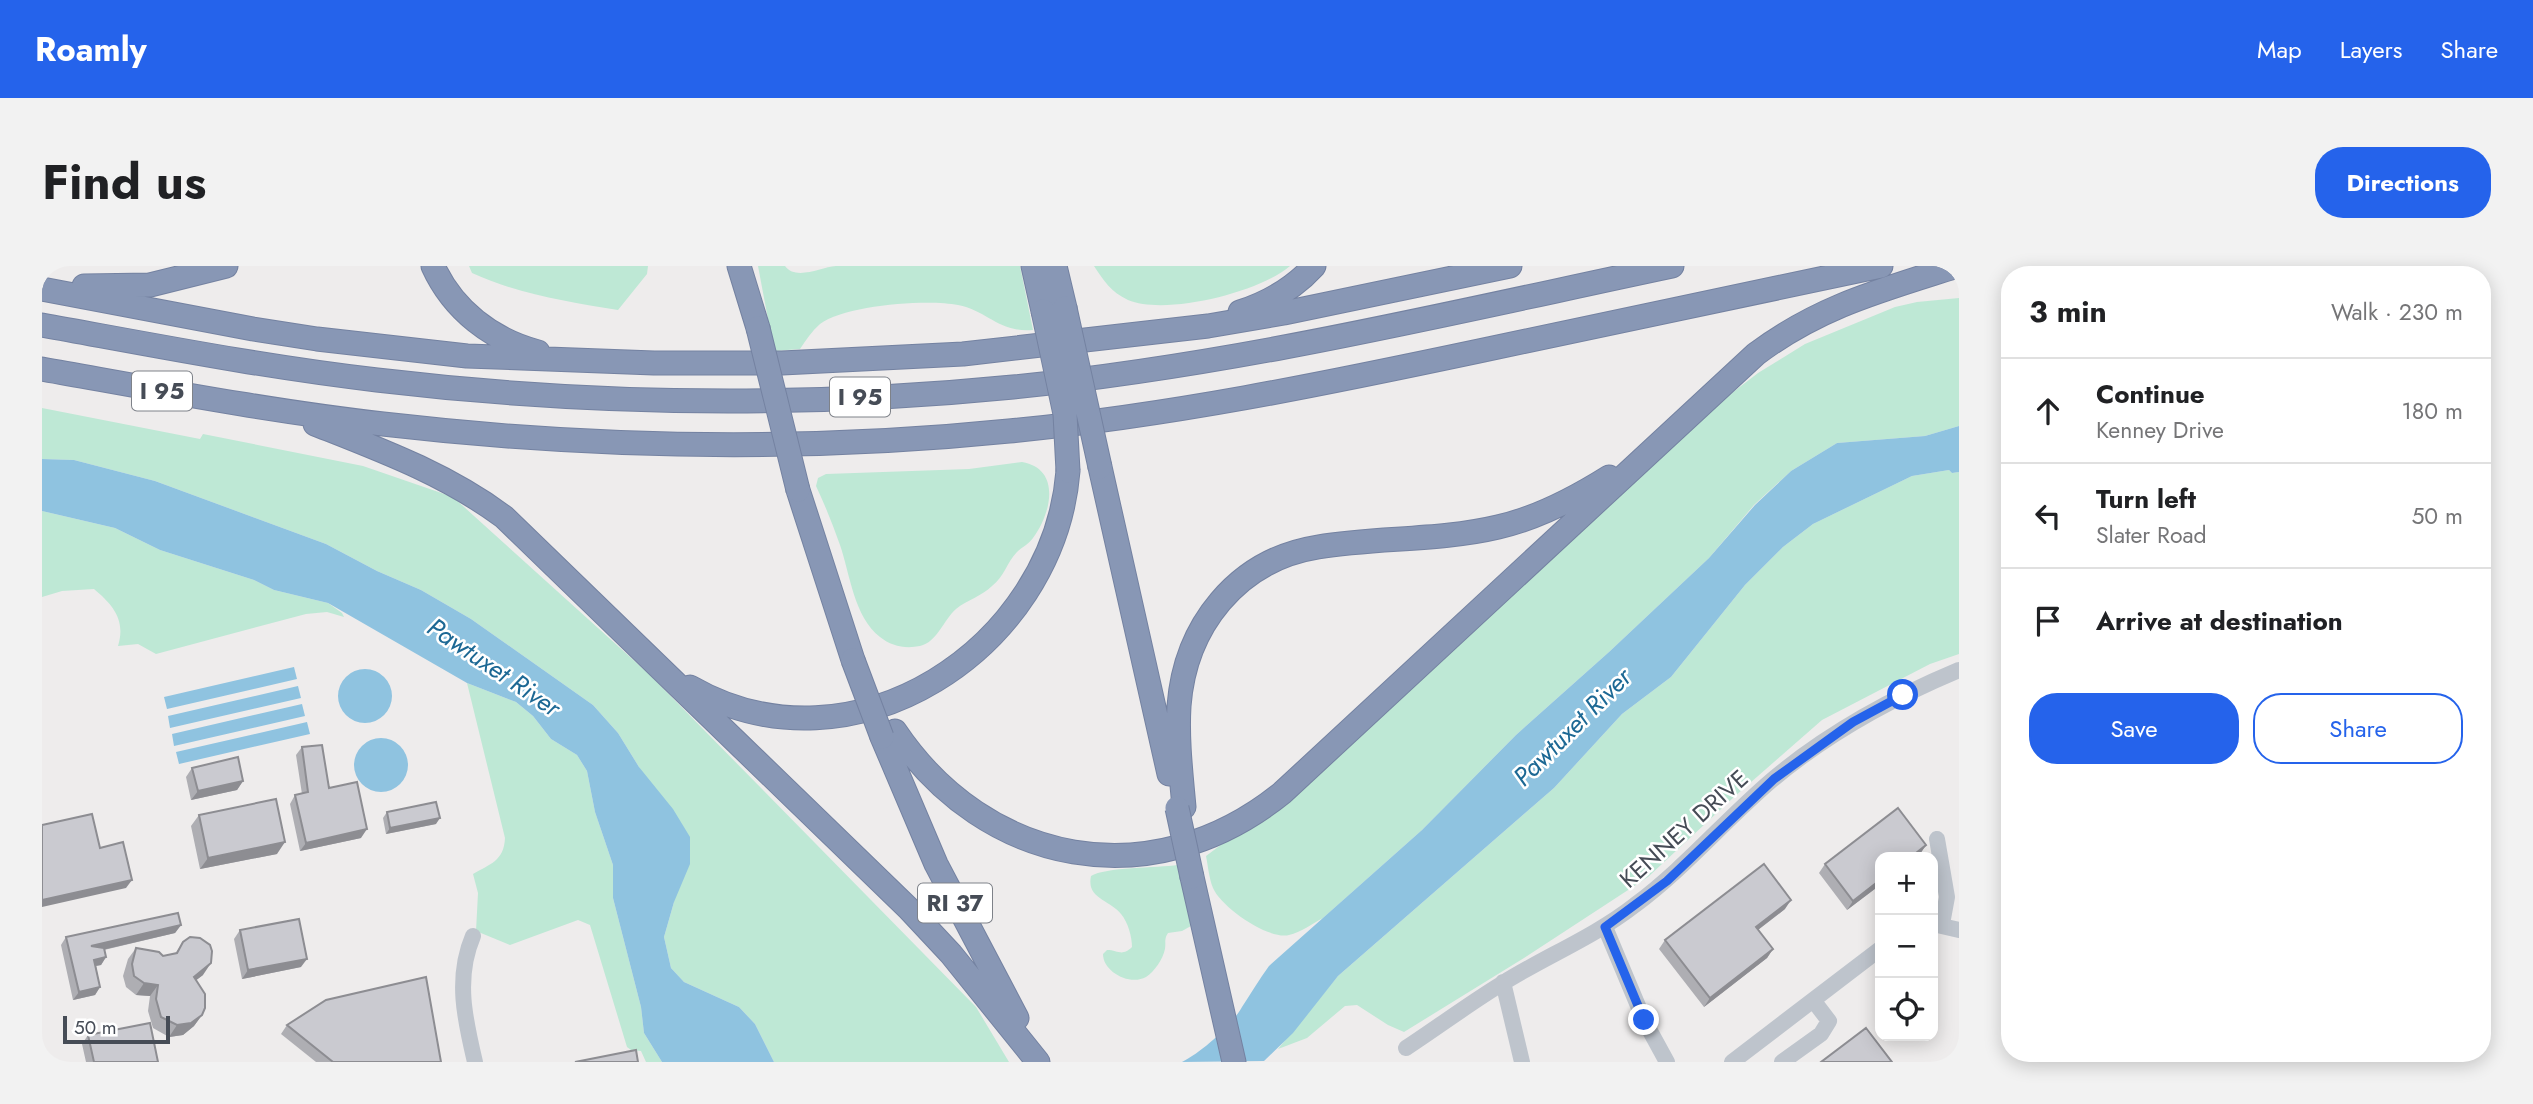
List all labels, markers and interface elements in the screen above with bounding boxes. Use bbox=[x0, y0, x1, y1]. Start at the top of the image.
text: Roamly bbox=[35, 26, 147, 73]
text: Map bbox=[2257, 32, 2302, 67]
text: Layers bbox=[2340, 32, 2402, 67]
text: Share bbox=[2440, 32, 2498, 67]
text: Find us bbox=[42, 147, 206, 217]
button: Directions bbox=[2315, 147, 2491, 218]
text: 3 min bbox=[2029, 290, 2107, 333]
text: Walk · 230 m bbox=[2331, 295, 2463, 329]
road number: I 95 bbox=[132, 372, 192, 410]
text: Continue bbox=[2096, 375, 2205, 413]
road number: I 95 bbox=[830, 378, 890, 416]
icon: ahead bbox=[2029, 392, 2067, 430]
text: 180 m bbox=[2401, 394, 2463, 428]
text: Kenney Drive bbox=[2096, 413, 2224, 447]
text: Turn left bbox=[2096, 480, 2196, 518]
icon: left bbox=[2029, 497, 2067, 535]
text: 50 m bbox=[2411, 499, 2463, 533]
text: Slater Road bbox=[2096, 518, 2207, 552]
icon: arrive bbox=[2029, 602, 2067, 640]
text: Arrive at destination bbox=[2096, 602, 2343, 640]
water label: Pawtuxet River bbox=[420, 608, 570, 727]
water label: Pawtuxet River bbox=[1504, 658, 1641, 795]
route start bbox=[1887, 679, 1918, 710]
button: Save bbox=[2029, 693, 2239, 764]
button: Share bbox=[2253, 693, 2463, 764]
street label: KENNEY DRIVE bbox=[1612, 761, 1756, 896]
map controls bbox=[1875, 852, 1938, 1041]
button: + bbox=[1875, 852, 1938, 915]
road number: RI 37 bbox=[918, 884, 992, 922]
button: − bbox=[1875, 915, 1938, 978]
button: locate bbox=[1875, 978, 1938, 1041]
route end bbox=[1628, 1004, 1659, 1035]
scale bar bbox=[63, 1013, 170, 1045]
text: 50 m bbox=[74, 1014, 117, 1041]

